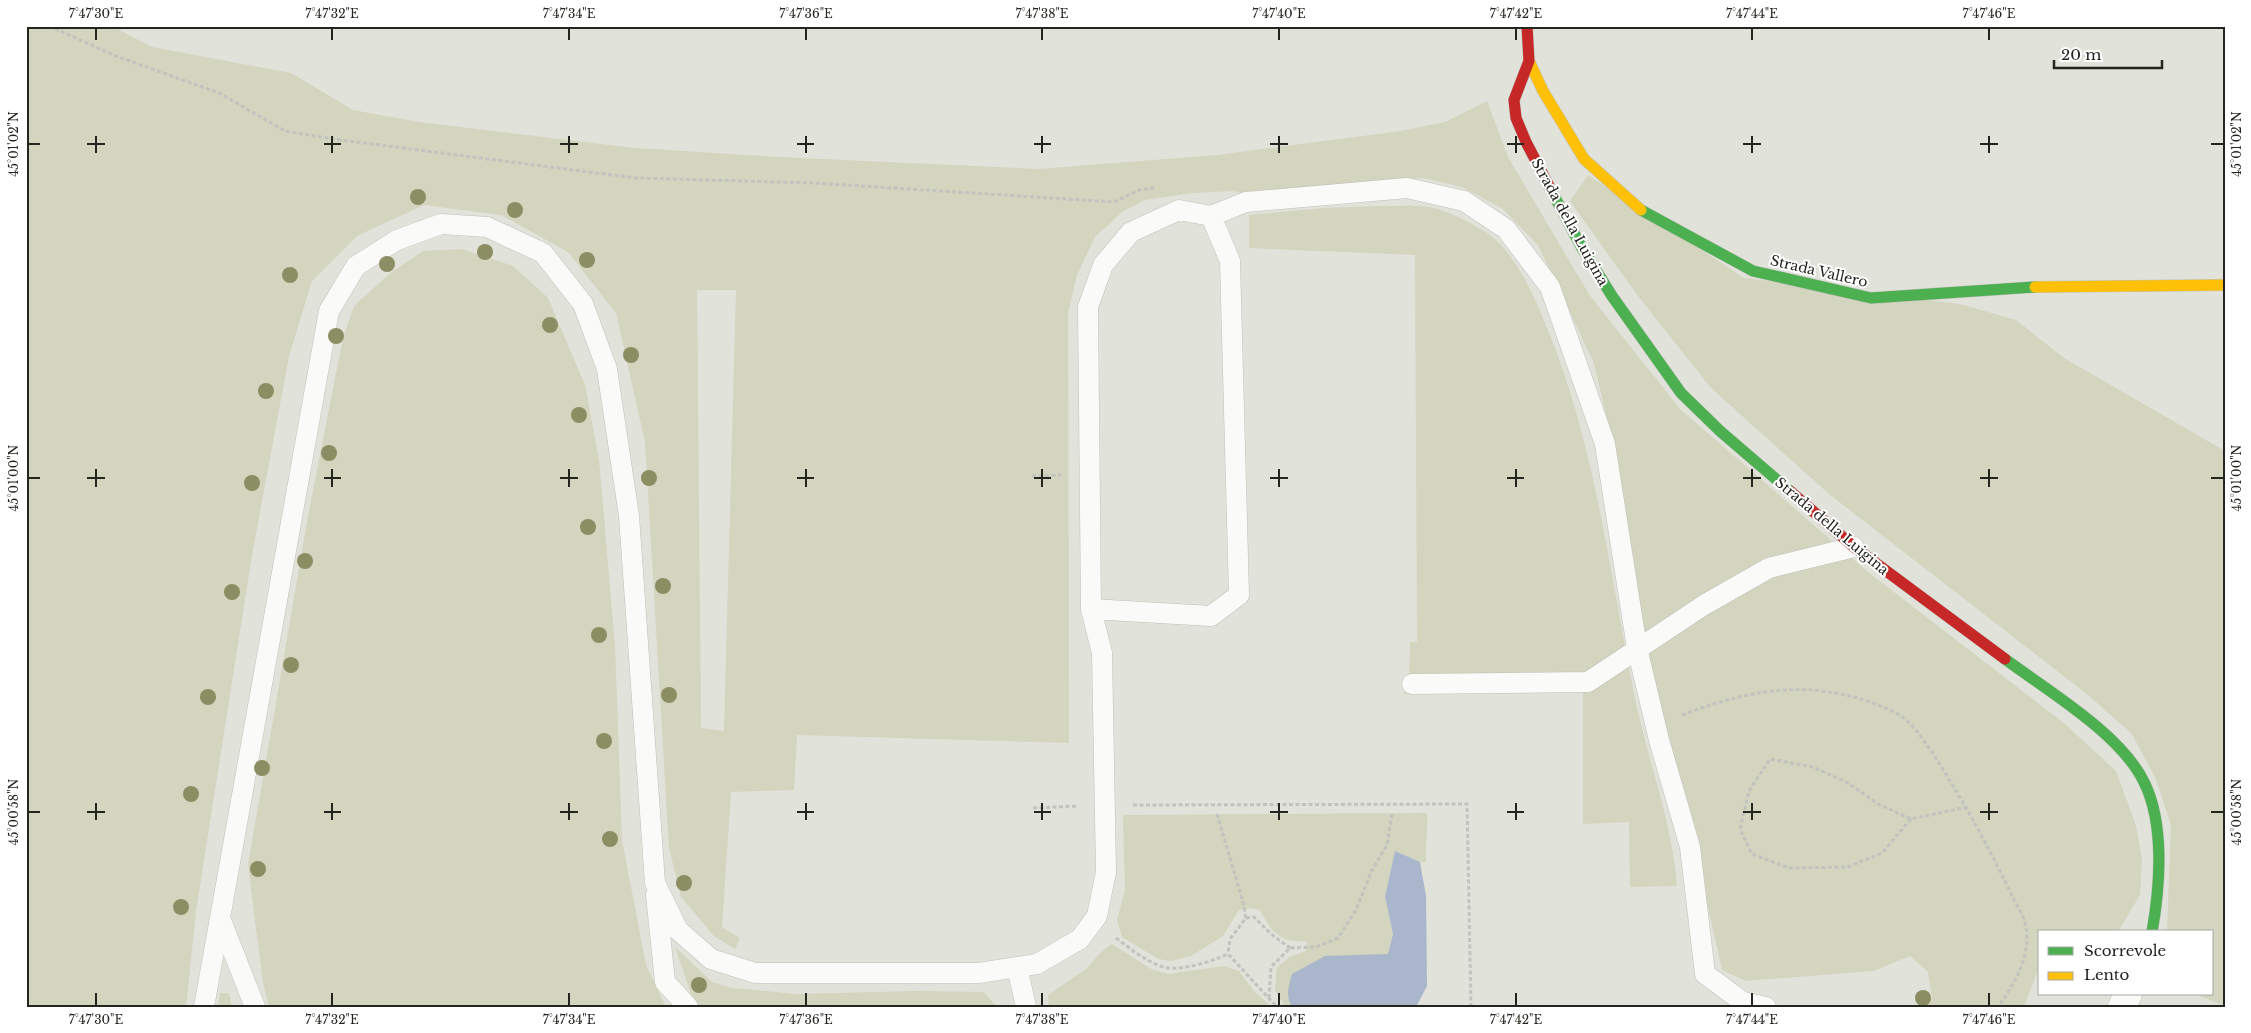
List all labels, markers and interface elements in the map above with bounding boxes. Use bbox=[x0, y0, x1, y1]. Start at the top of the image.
text: 7°47'30"E bbox=[69, 6, 124, 21]
text: 7°47'32"E bbox=[305, 6, 359, 21]
text: 7°47'34"E bbox=[543, 6, 596, 21]
text: 7°47'36"E bbox=[779, 6, 833, 21]
text: 7°47'38"E bbox=[1015, 6, 1069, 21]
text: 7°47'40"E bbox=[1252, 6, 1306, 21]
text: 7°47'42"E bbox=[1490, 6, 1543, 21]
text: 7°47'44"E bbox=[1726, 6, 1778, 21]
text: 7°47'46"E bbox=[1963, 6, 2016, 21]
scale bar bbox=[2054, 38, 2161, 70]
text: 20 m bbox=[2061, 45, 2101, 64]
text: 45°01'02"N bbox=[6, 111, 21, 177]
text: 45°01'02"N bbox=[2229, 111, 2244, 177]
street label: Strada della Luigina bbox=[1528, 155, 1613, 289]
street label: Strada Vallero bbox=[1769, 251, 1869, 291]
text: 45°01'00"N bbox=[6, 444, 21, 511]
text: 45°01'00"N bbox=[2229, 444, 2244, 511]
street label: Strada della Luigina bbox=[1772, 473, 1893, 579]
text: 45°00'58"N bbox=[6, 778, 21, 845]
text: 45°00'58"N bbox=[2229, 778, 2244, 845]
legend bbox=[2038, 930, 2214, 996]
text: Scorrevole bbox=[2084, 941, 2166, 960]
text: Lento bbox=[2084, 965, 2130, 984]
text: 7°47'30"E bbox=[69, 1012, 124, 1027]
text: 7°47'32"E bbox=[305, 1012, 359, 1027]
text: 7°47'34"E bbox=[543, 1012, 596, 1027]
text: 7°47'36"E bbox=[779, 1012, 833, 1027]
text: 7°47'38"E bbox=[1015, 1012, 1069, 1027]
text: 7°47'40"E bbox=[1252, 1012, 1306, 1027]
text: 7°47'42"E bbox=[1490, 1012, 1543, 1027]
text: 7°47'44"E bbox=[1726, 1012, 1778, 1027]
text: 7°47'46"E bbox=[1963, 1012, 2016, 1027]

